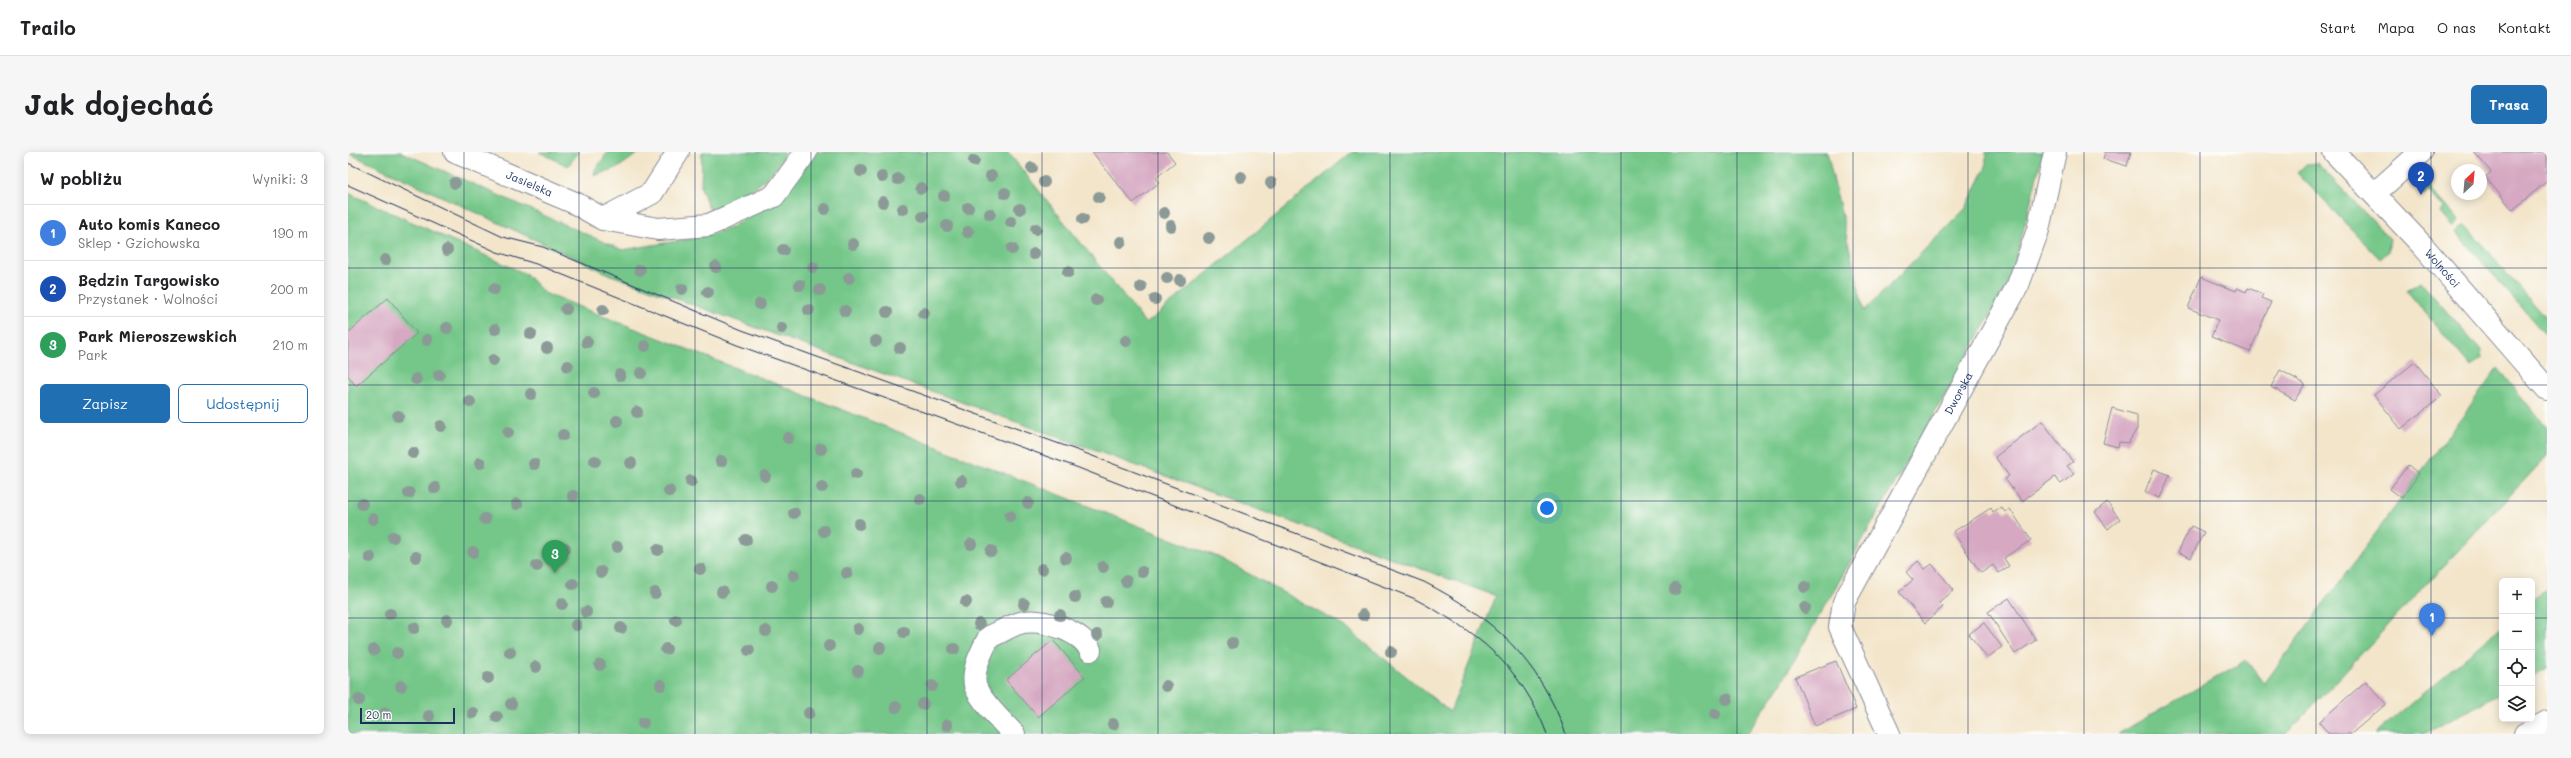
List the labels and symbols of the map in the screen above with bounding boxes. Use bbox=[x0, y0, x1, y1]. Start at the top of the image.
pin: 2 bbox=[2408, 162, 2434, 195]
north arrow bbox=[2451, 164, 2487, 200]
street label: Jasielska bbox=[504, 167, 555, 200]
street label: Wolności bbox=[2422, 245, 2464, 291]
street label: Dworska bbox=[1940, 369, 1976, 417]
your location bbox=[1537, 498, 1557, 518]
pin: 3 bbox=[542, 540, 568, 573]
pin: 1 bbox=[2419, 603, 2445, 636]
scale bar bbox=[360, 706, 455, 725]

